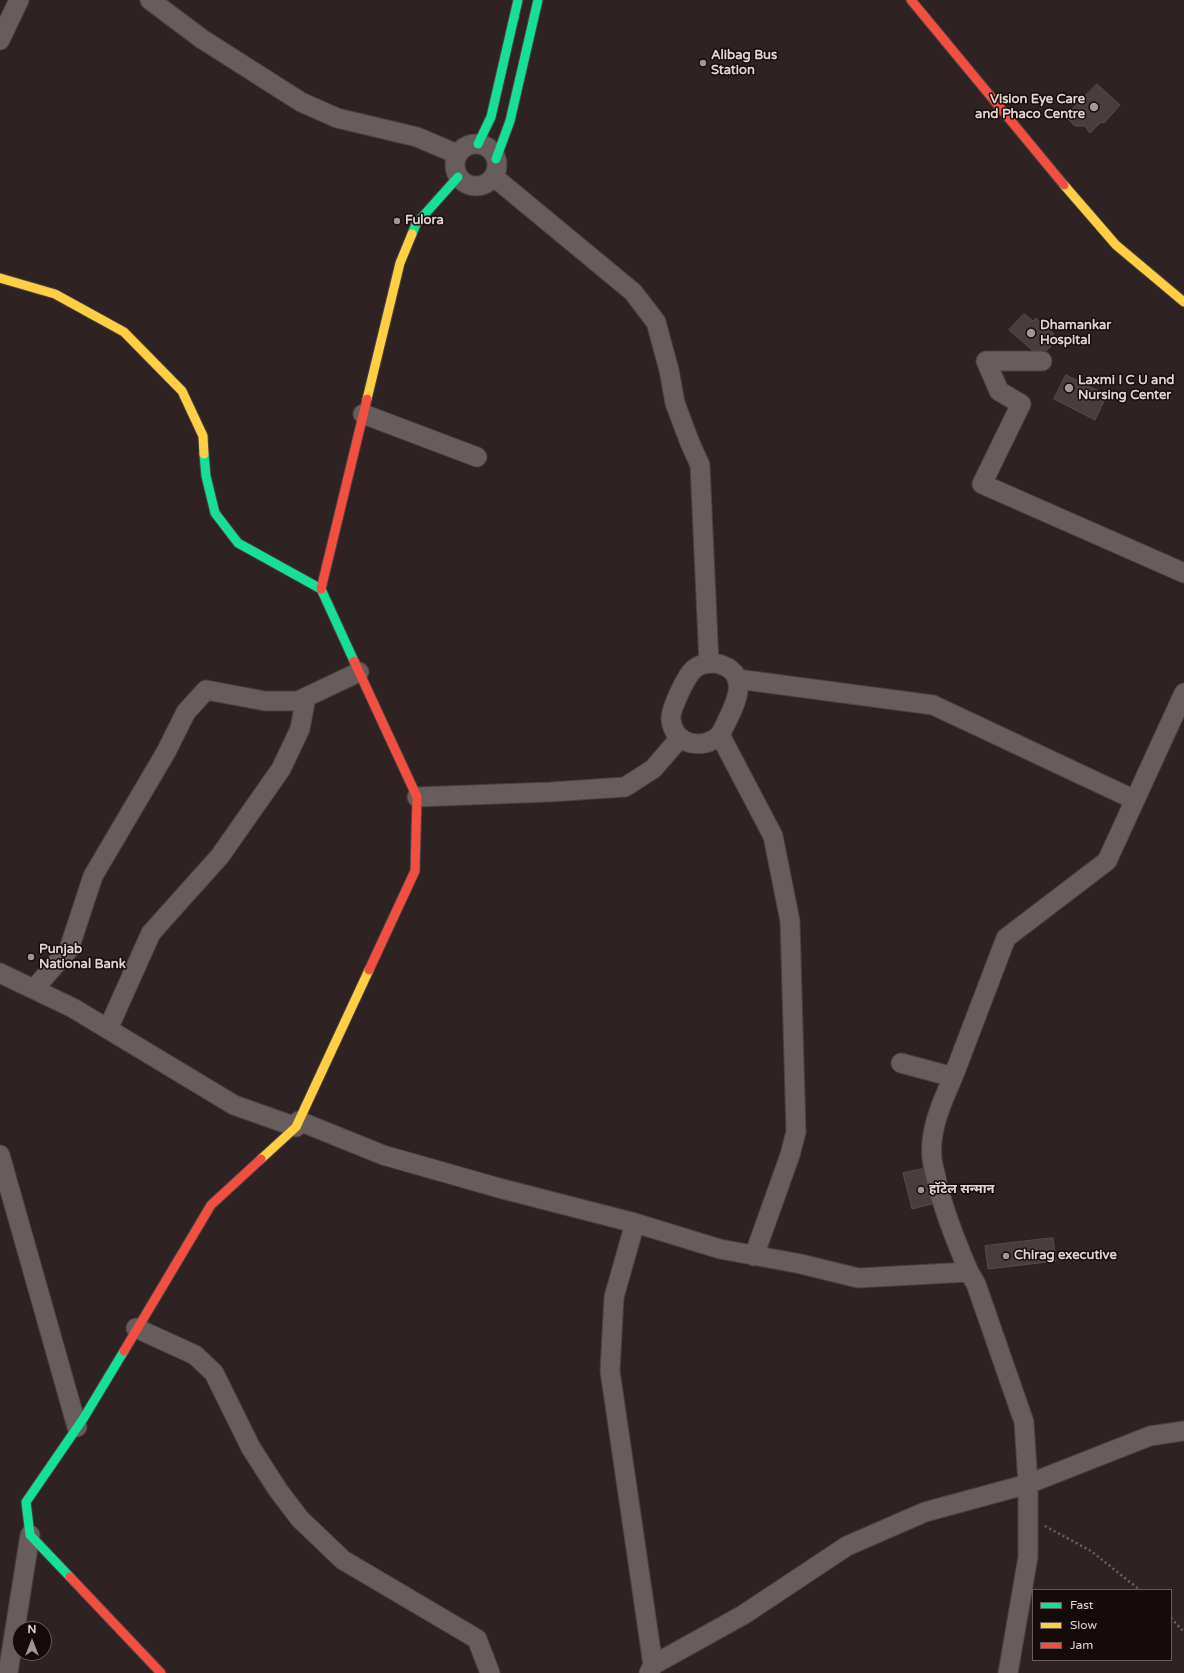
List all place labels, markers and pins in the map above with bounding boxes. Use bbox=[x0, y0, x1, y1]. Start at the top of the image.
place label: Alibag Bus Station bbox=[711, 48, 777, 79]
marker: Alibag Bus Station bbox=[698, 58, 708, 68]
place label: Vision Eye Care and Phaco Centre bbox=[975, 92, 1085, 123]
marker: Vision Eye Care and Phaco Centre bbox=[1088, 101, 1100, 113]
place label: Fulora bbox=[405, 213, 444, 229]
marker: Fulora bbox=[392, 216, 402, 226]
place label: Dhamankar Hospital bbox=[1040, 318, 1111, 349]
marker: Dhamankar Hospital bbox=[1025, 327, 1037, 339]
place label: Laxmi I C U and Nursing Center bbox=[1078, 373, 1175, 404]
marker: Laxmi I C U and Nursing Center bbox=[1063, 382, 1075, 394]
place label: Punjab National Bank bbox=[39, 942, 126, 973]
marker: Punjab National Bank bbox=[26, 952, 36, 962]
place label: हॉटेल सन्मान bbox=[929, 1182, 994, 1198]
marker: हॉटेल सन्मान bbox=[916, 1185, 926, 1195]
place label: Chirag executive bbox=[1014, 1248, 1117, 1264]
marker: Chirag executive bbox=[1001, 1251, 1011, 1261]

